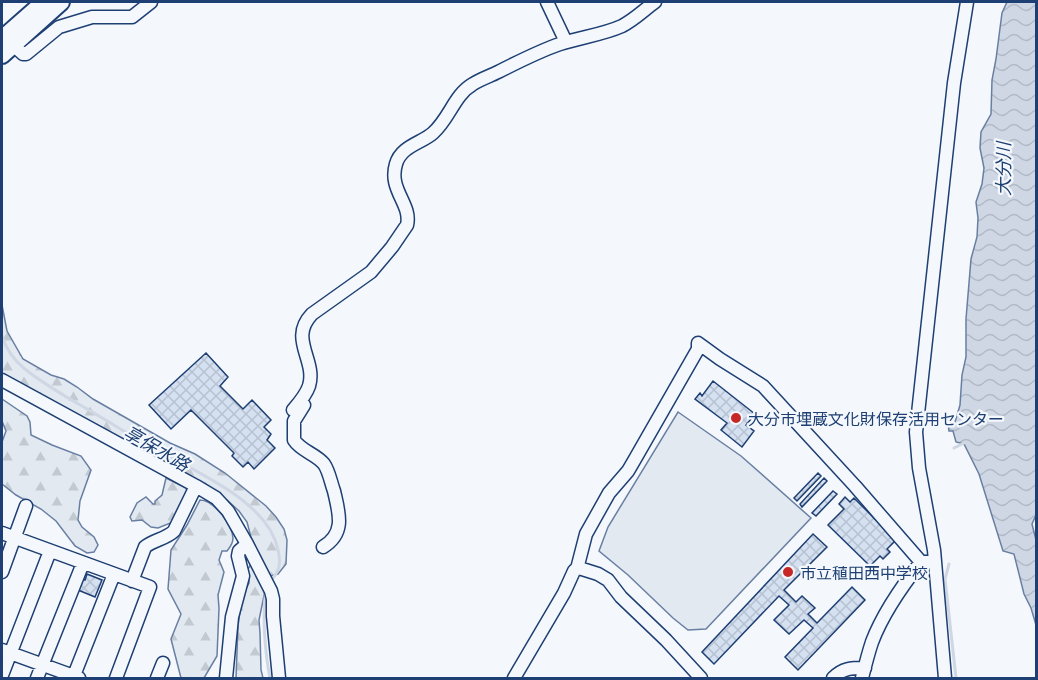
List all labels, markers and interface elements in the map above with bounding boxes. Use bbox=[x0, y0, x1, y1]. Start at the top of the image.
water label: 大分川 bbox=[992, 140, 1014, 196]
place label: 大分市埋蔵文化財保存活用センター bbox=[748, 409, 1004, 428]
marker: 大分市埋蔵文化財保存活用センター bbox=[729, 411, 743, 425]
water label: 享保水路 bbox=[120, 420, 195, 477]
place label: 市立稙田西中学校 bbox=[800, 563, 928, 582]
marker: 市立稙田西中学校 bbox=[781, 565, 795, 579]

